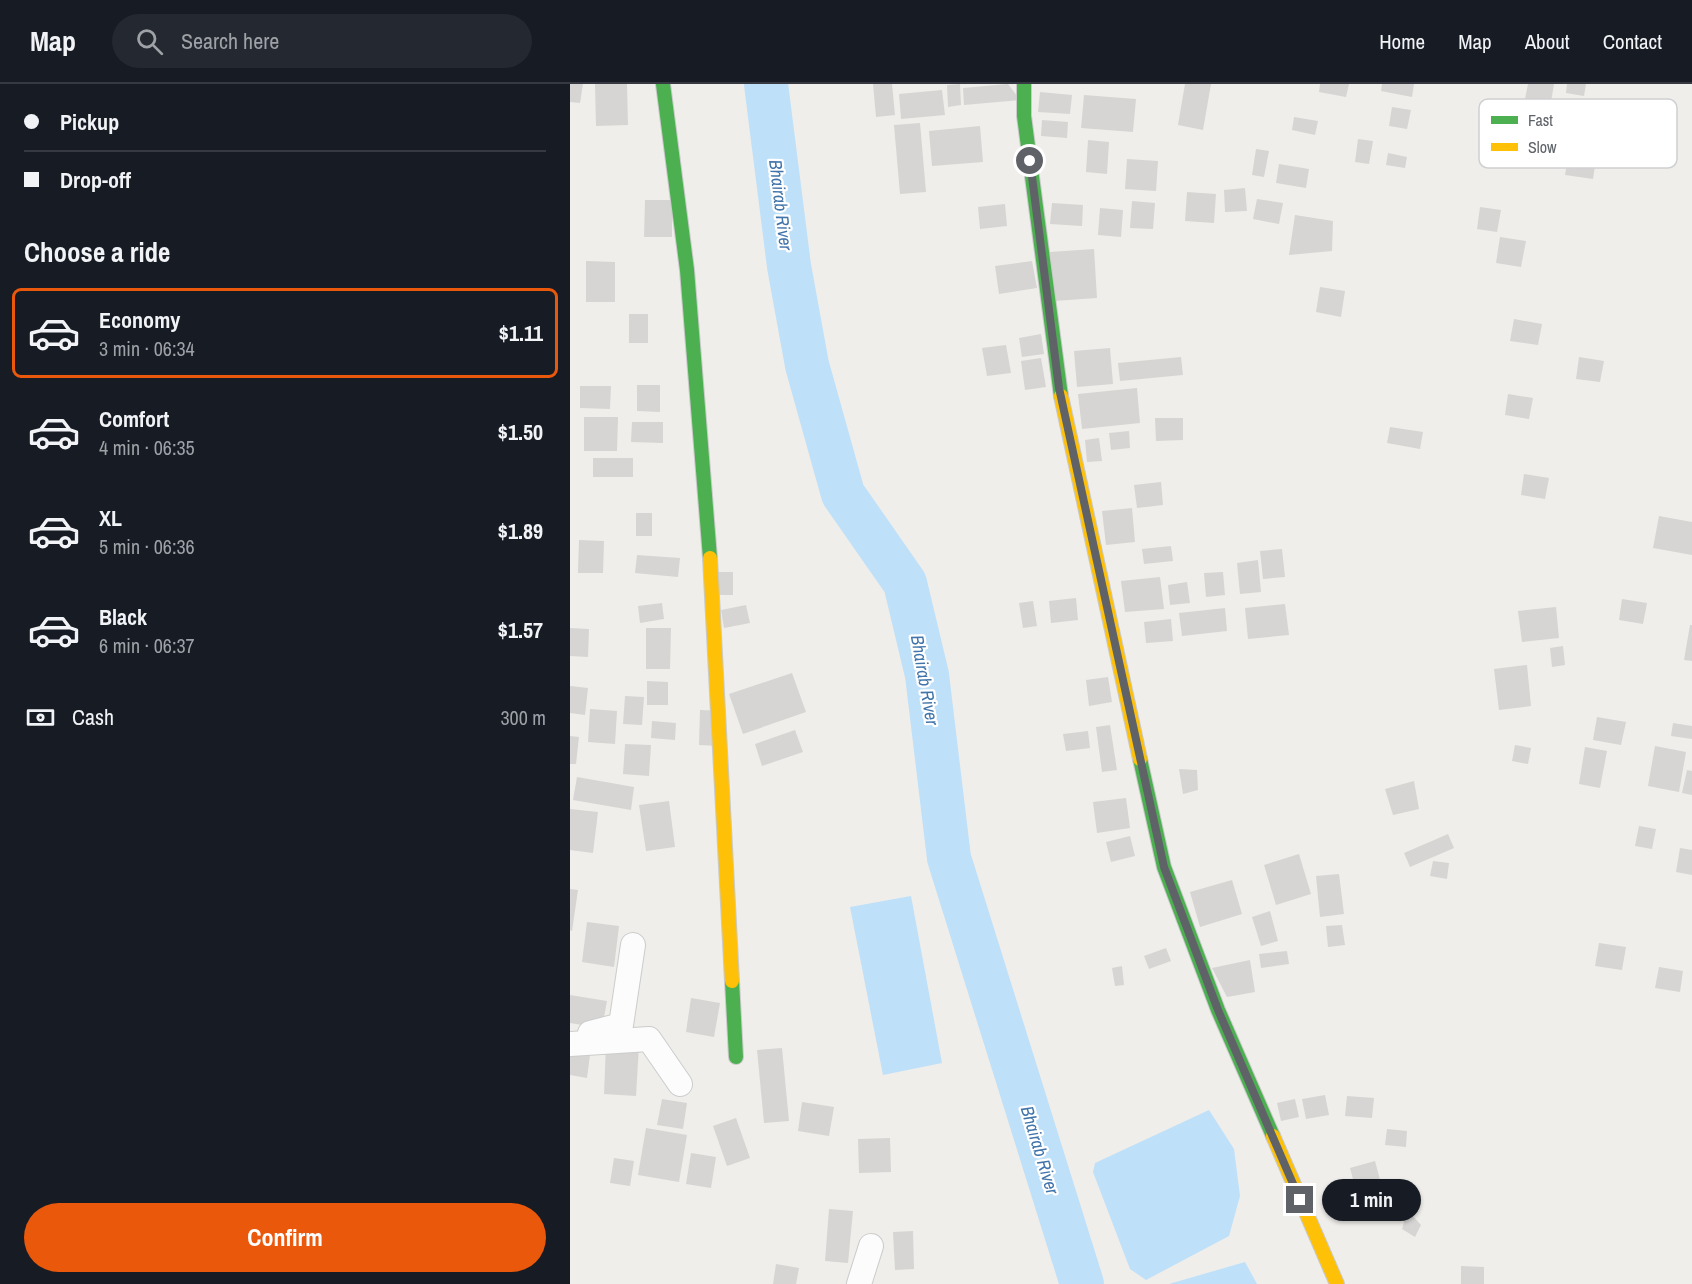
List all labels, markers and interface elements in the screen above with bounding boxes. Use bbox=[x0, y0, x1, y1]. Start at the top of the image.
search box bbox=[112, 14, 532, 68]
text: Map bbox=[30, 22, 76, 60]
icon: search bbox=[133, 25, 166, 58]
text: Search here bbox=[181, 26, 279, 56]
text: Home bbox=[1379, 27, 1425, 56]
text: Map bbox=[1458, 27, 1492, 56]
text: About bbox=[1525, 27, 1570, 56]
text: Contact bbox=[1603, 27, 1662, 56]
legend bbox=[1479, 99, 1677, 168]
text: Pickup bbox=[60, 107, 119, 137]
text: Fast bbox=[1528, 109, 1553, 131]
text: Slow bbox=[1528, 136, 1557, 158]
route start bbox=[1016, 147, 1043, 174]
water label: Bhairab River bbox=[763, 158, 799, 253]
text: Drop-off bbox=[60, 165, 131, 195]
text: Choose a ride bbox=[24, 234, 170, 270]
text: Economy bbox=[99, 305, 180, 335]
icon: car bbox=[27, 306, 81, 360]
text: $1.11 bbox=[499, 318, 543, 348]
text: 3 min · 06:34 bbox=[99, 335, 195, 362]
text: Comfort bbox=[99, 404, 169, 434]
icon: car bbox=[27, 405, 81, 459]
text: $1.50 bbox=[498, 417, 543, 447]
text: 4 min · 06:35 bbox=[99, 434, 195, 461]
text: XL bbox=[99, 503, 122, 533]
icon: car bbox=[27, 504, 81, 558]
text: $1.89 bbox=[498, 516, 543, 546]
text: 5 min · 06:36 bbox=[99, 533, 195, 560]
text: Black bbox=[99, 602, 147, 632]
icon: car bbox=[27, 603, 81, 657]
text: $1.57 bbox=[498, 615, 543, 645]
text: 6 min · 06:37 bbox=[99, 632, 195, 659]
water label: Bhairab River bbox=[905, 633, 945, 728]
icon: cash bbox=[24, 701, 57, 734]
text: Cash bbox=[72, 702, 114, 732]
text: 300 m bbox=[500, 704, 546, 731]
water label: Bhairab River bbox=[1015, 1103, 1066, 1198]
callout: 1 min bbox=[1321, 1179, 1420, 1221]
route end bbox=[1286, 1186, 1313, 1213]
text: 1 min bbox=[1350, 1186, 1393, 1213]
button: Confirm bbox=[24, 1203, 546, 1272]

